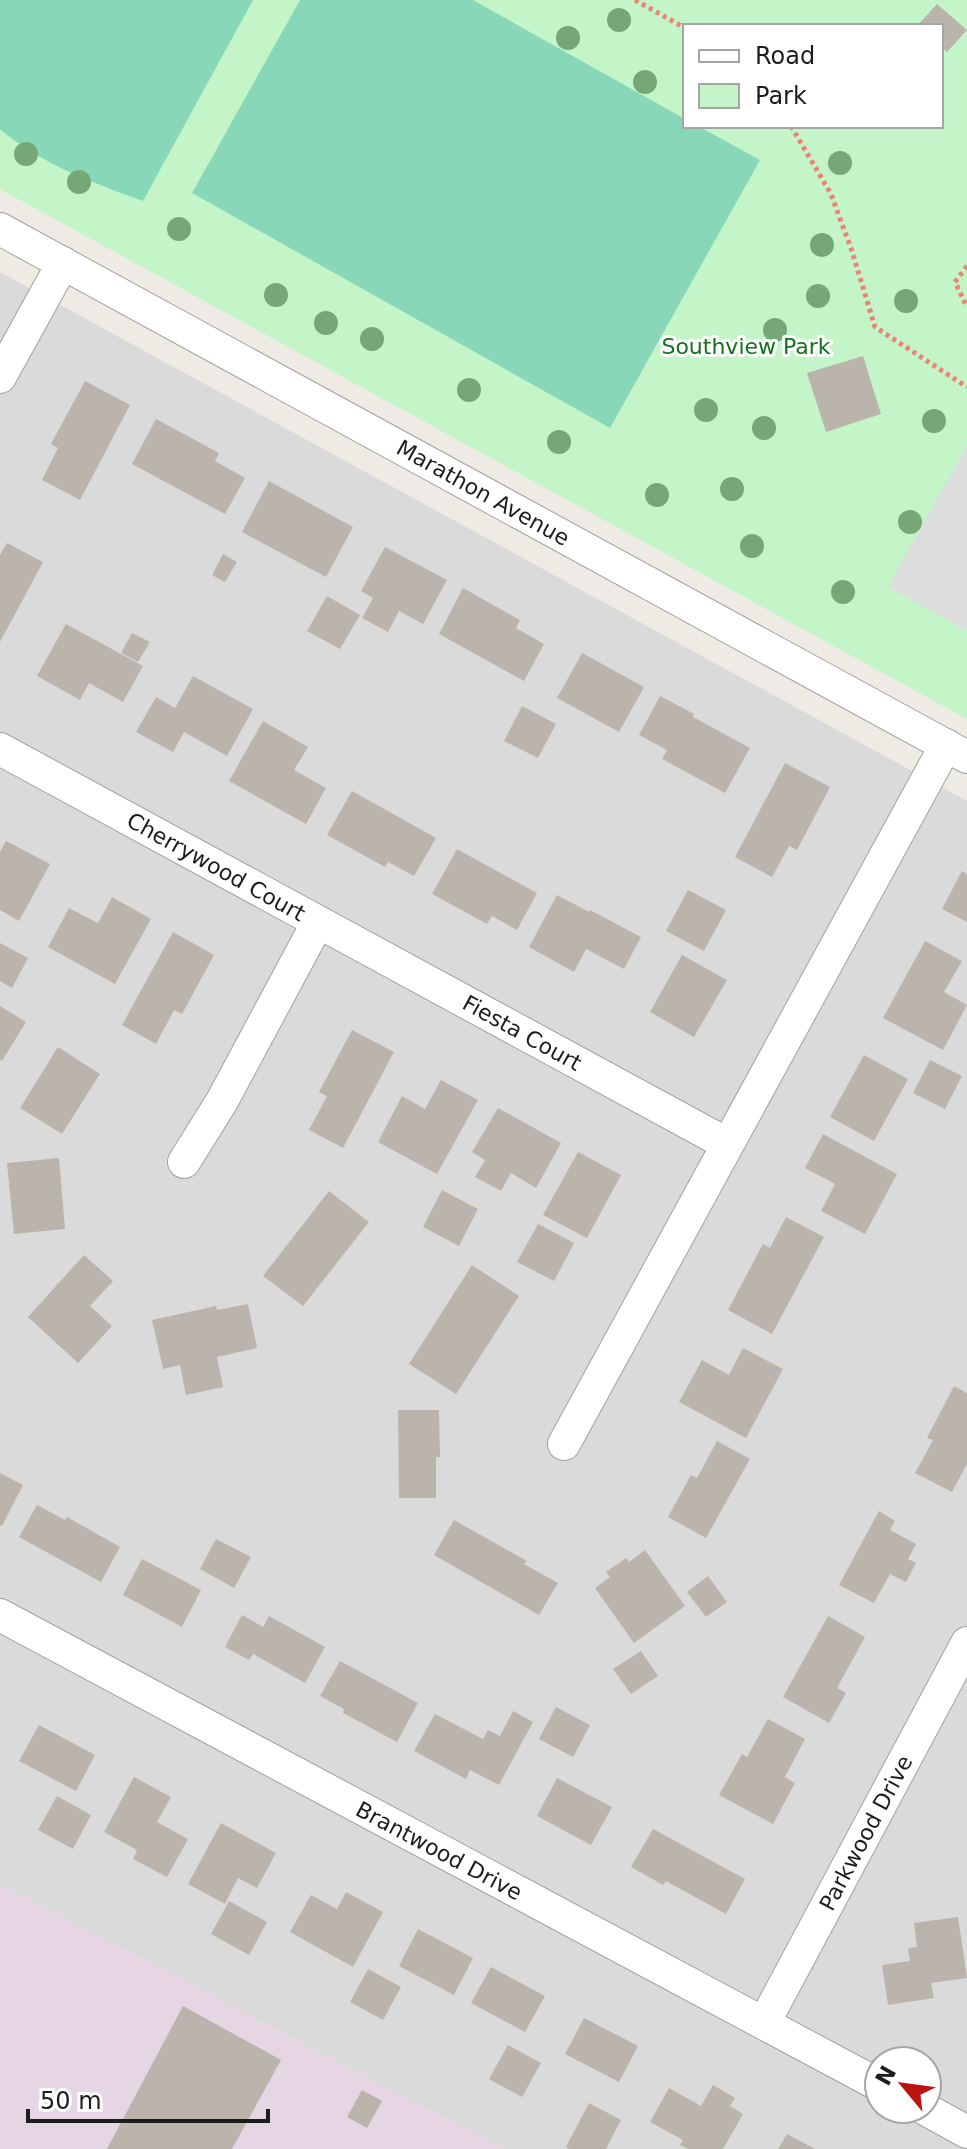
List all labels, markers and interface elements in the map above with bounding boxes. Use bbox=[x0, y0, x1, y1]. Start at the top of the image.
legend bbox=[683, 24, 943, 128]
text: Road bbox=[755, 42, 815, 70]
text: Park bbox=[755, 82, 807, 110]
park label: Southview Park bbox=[661, 334, 831, 359]
street label: Marathon Avenue bbox=[392, 435, 574, 551]
street label: Cherrywood Court bbox=[123, 808, 310, 927]
street label: Fiesta Court bbox=[458, 990, 586, 1076]
street label: Parkwood Drive bbox=[815, 1751, 917, 1915]
street label: Brantwood Drive bbox=[352, 1797, 526, 1905]
north arrow bbox=[863, 2045, 943, 2125]
text: N bbox=[871, 2061, 901, 2090]
scale bar bbox=[28, 2073, 268, 2123]
text: 50 m bbox=[40, 2087, 102, 2115]

